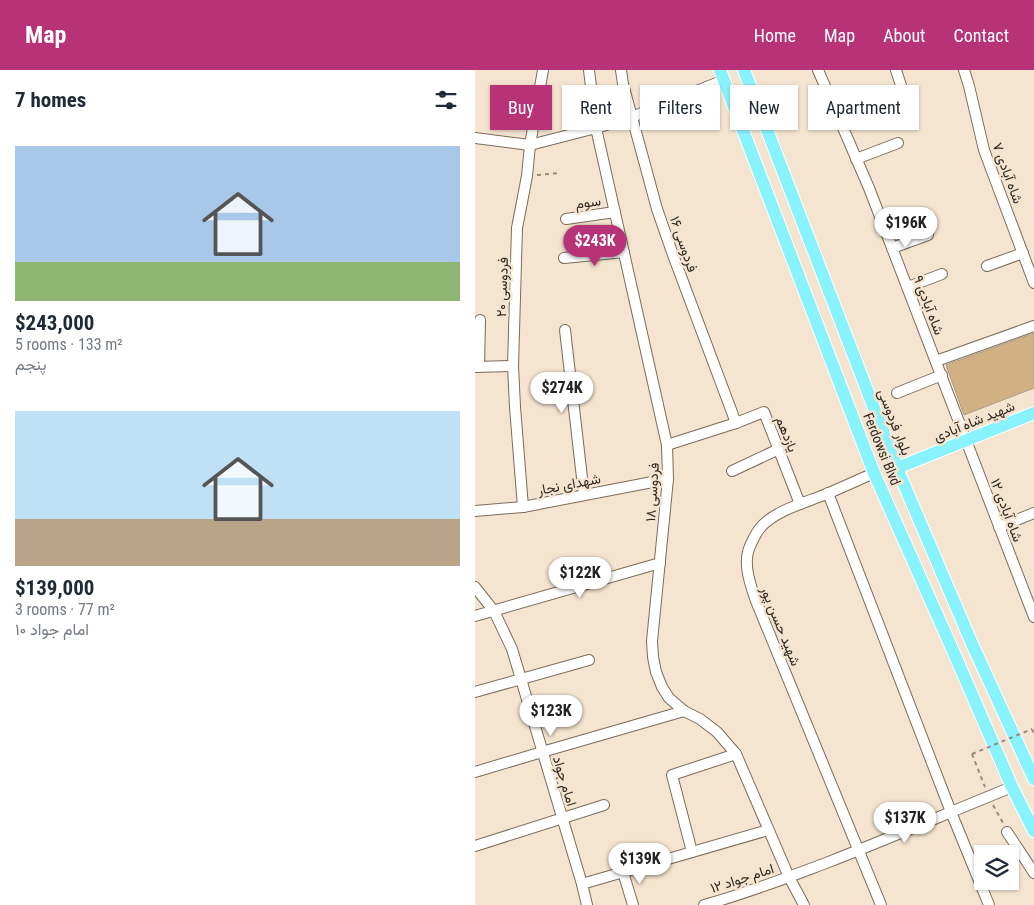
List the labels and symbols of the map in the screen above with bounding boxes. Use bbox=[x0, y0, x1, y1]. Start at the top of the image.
street label: شاه آبادی ۷ bbox=[989, 140, 1026, 206]
street label: سوم bbox=[574, 192, 602, 213]
pin: $196K bbox=[871, 206, 941, 249]
street label: فردوسی ۱۶ bbox=[666, 214, 701, 274]
pin: $243K bbox=[560, 224, 630, 267]
street label: فردوسی ۲۰ bbox=[493, 257, 512, 317]
street label: شاه آبادی ۹ bbox=[909, 273, 948, 337]
pin: $274K bbox=[527, 372, 597, 414]
street label: بلوار فردوسی bbox=[874, 387, 915, 458]
street label: شهید شاه آبادی bbox=[931, 398, 1017, 445]
street label: Ferdowsi Blvd bbox=[860, 410, 904, 488]
street label: یازدهم bbox=[772, 414, 801, 455]
street label: فردوسی ۱۸ bbox=[642, 462, 663, 522]
street label: شهدای نجار bbox=[535, 470, 602, 499]
street label: شاه آبادی ۱۲ bbox=[987, 476, 1026, 544]
pin: $122K bbox=[545, 556, 615, 599]
street label: شهید حسن پور bbox=[756, 583, 804, 669]
pin: $123K bbox=[516, 694, 586, 737]
street label: امام جواد bbox=[549, 754, 580, 808]
pin: $137K bbox=[870, 802, 940, 844]
pin: $139K bbox=[605, 842, 675, 885]
street label: امام جواد ۱۲ bbox=[708, 860, 776, 897]

